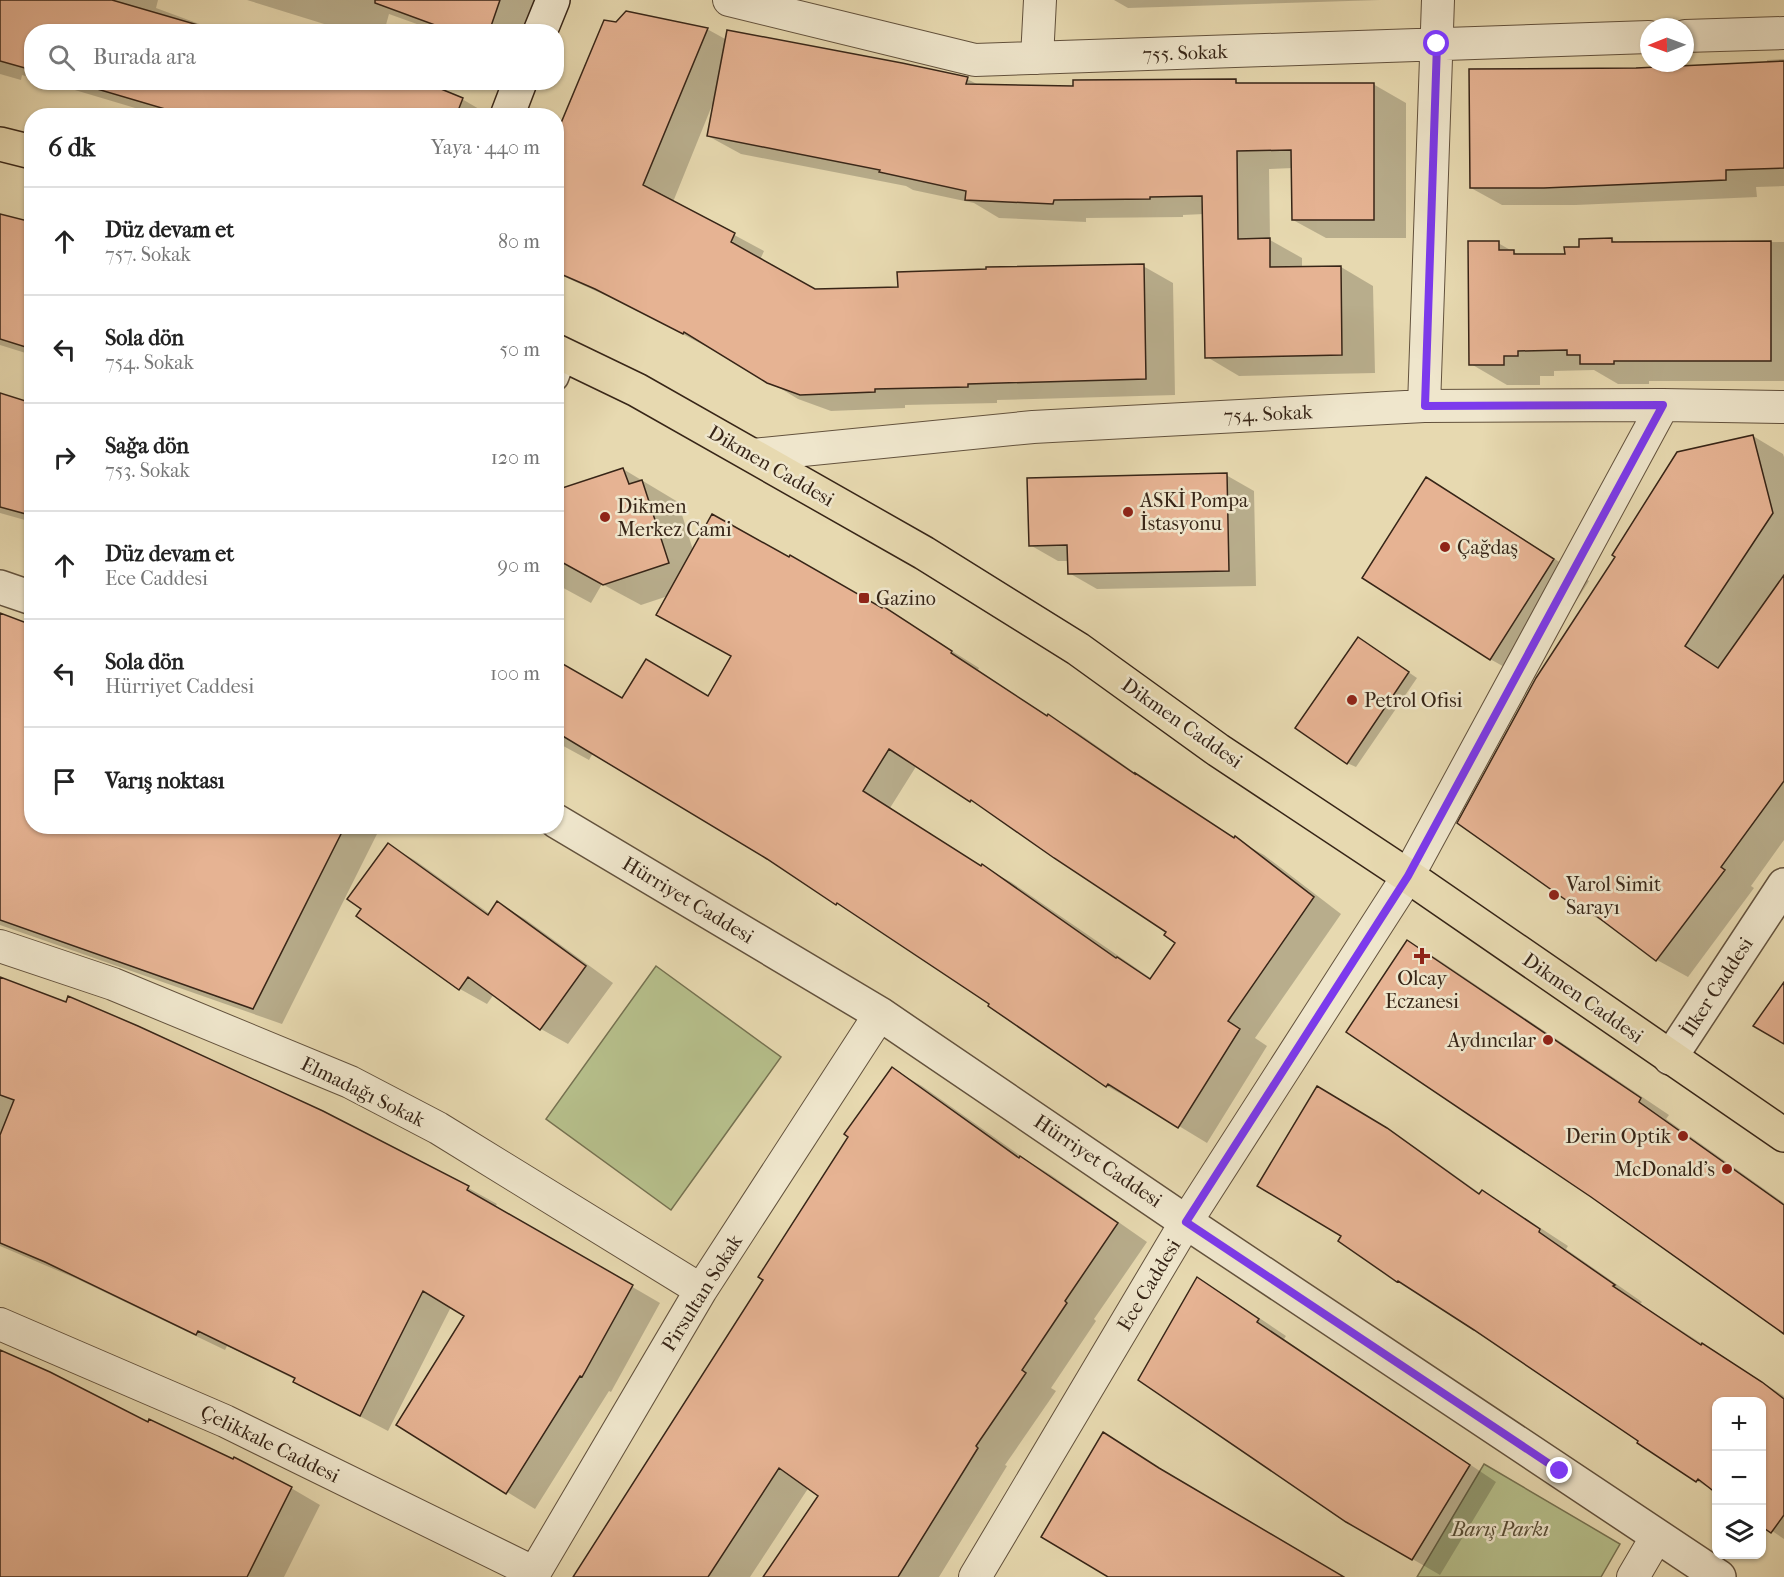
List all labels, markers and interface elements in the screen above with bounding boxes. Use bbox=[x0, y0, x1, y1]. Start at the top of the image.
north arrow bbox=[1640, 18, 1694, 72]
search box bbox=[24, 24, 564, 90]
route start bbox=[1423, 30, 1449, 56]
street label: 755. Sokak bbox=[1142, 40, 1229, 66]
icon: search bbox=[45, 41, 78, 74]
text: Burada ara bbox=[93, 44, 196, 70]
text: 6 dk bbox=[48, 132, 95, 163]
text: Yaya · 440 m bbox=[431, 136, 540, 159]
text: Düz devam et bbox=[105, 217, 234, 243]
icon: ahead bbox=[48, 225, 81, 258]
text: 80 m bbox=[498, 230, 540, 253]
text: 757. Sokak bbox=[105, 243, 191, 266]
text: Sola dön bbox=[105, 325, 184, 351]
icon: left bbox=[48, 333, 81, 366]
text: 50 m bbox=[499, 338, 540, 361]
text: 754. Sokak bbox=[105, 351, 194, 374]
street label: 754. Sokak bbox=[1223, 400, 1314, 428]
street label: Dikmen Caddesi bbox=[704, 421, 838, 511]
text: Sağa dön bbox=[105, 433, 189, 459]
icon: right bbox=[48, 441, 81, 474]
text: 120 m bbox=[491, 446, 540, 469]
text: 753. Sokak bbox=[105, 459, 190, 482]
place label: ASKİ Pompa İstasyonu bbox=[1139, 488, 1249, 535]
place label: Dikmen Merkez Cami bbox=[617, 495, 732, 541]
marker: ASKİ Pompa İstasyonu bbox=[1121, 505, 1135, 519]
marker: Dikmen Merkez Cami bbox=[598, 510, 612, 524]
place label: Çağdaş bbox=[1457, 536, 1518, 560]
marker: Çağdaş bbox=[1438, 540, 1452, 554]
text: Düz devam et bbox=[105, 541, 234, 567]
icon: ahead bbox=[48, 549, 81, 582]
text: 90 m bbox=[498, 554, 540, 577]
text: Ece Caddesi bbox=[105, 567, 208, 590]
place label: Gazino bbox=[876, 587, 936, 610]
marker: Gazino bbox=[857, 591, 871, 605]
text: Sola dön bbox=[105, 649, 184, 675]
icon: left bbox=[48, 657, 81, 690]
text: 100 m bbox=[490, 662, 540, 685]
street label: Dikmen Caddesi bbox=[1117, 673, 1247, 773]
text: Hürriyet Caddesi bbox=[105, 675, 254, 698]
place label: Petrol Ofisi bbox=[1364, 689, 1463, 712]
marker: Petrol Ofisi bbox=[1345, 693, 1359, 707]
icon: arrive bbox=[48, 765, 81, 798]
text: Varış noktası bbox=[105, 768, 224, 794]
street label: Hürriyet Caddesi bbox=[618, 852, 758, 948]
place label: Varol Simit Sarayı bbox=[1565, 873, 1661, 919]
marker: Varol Simit Sarayı bbox=[1547, 888, 1561, 902]
street label: İlker Caddesi bbox=[1676, 932, 1758, 1041]
street label: Dikmen Caddesi bbox=[1518, 948, 1648, 1048]
marker: Olcay Eczanesi bbox=[1415, 949, 1429, 963]
place label: Olcay Eczanesi bbox=[1385, 967, 1459, 1013]
place label: Aydıncılar bbox=[1447, 1029, 1536, 1052]
marker: Aydıncılar bbox=[1541, 1033, 1555, 1047]
street label: Elmadağı Sokak bbox=[297, 1052, 429, 1132]
street label: Hürriyet Caddesi bbox=[1030, 1110, 1166, 1212]
place label: Derin Optik bbox=[1565, 1125, 1672, 1148]
marker: Derin Optik bbox=[1676, 1129, 1690, 1143]
place label: McDonald's bbox=[1614, 1158, 1715, 1181]
marker: McDonald's bbox=[1720, 1162, 1734, 1176]
street label: Pirsultan Sokak bbox=[657, 1230, 747, 1355]
street label: Ece Caddesi bbox=[1113, 1235, 1185, 1335]
map controls bbox=[1712, 1397, 1766, 1559]
button: + bbox=[1712, 1397, 1766, 1451]
street label: Çelikkale Caddesi bbox=[196, 1400, 343, 1489]
button: − bbox=[1712, 1451, 1766, 1505]
route end bbox=[1546, 1457, 1572, 1483]
button: layers bbox=[1712, 1505, 1766, 1559]
park label: Barış Parkı bbox=[1450, 1518, 1549, 1541]

